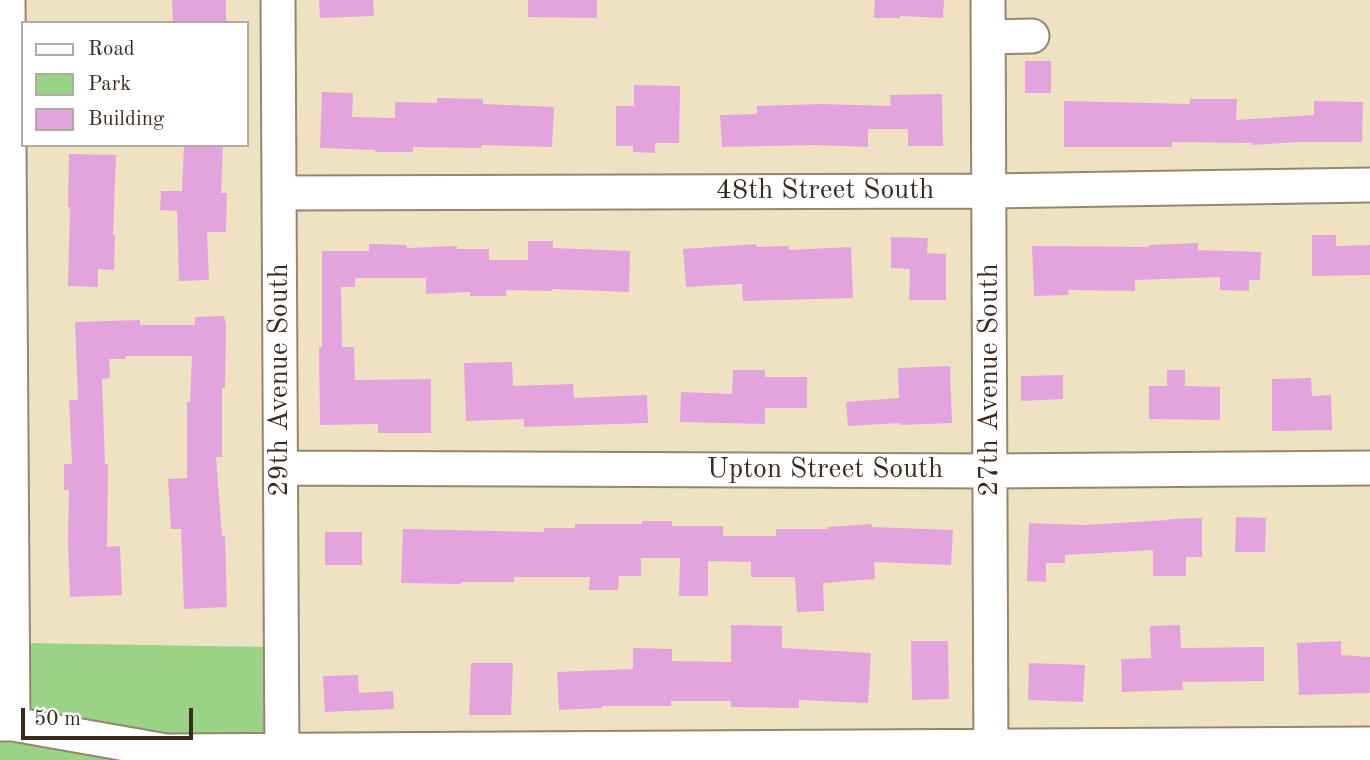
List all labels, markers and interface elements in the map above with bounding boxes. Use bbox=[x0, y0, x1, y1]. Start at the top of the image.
legend bbox=[21, 21, 248, 147]
text: Road bbox=[88, 39, 135, 60]
text: Park bbox=[88, 74, 131, 95]
text: Building bbox=[88, 109, 164, 130]
street label: 48th Street South bbox=[716, 174, 934, 208]
street label: 29th Avenue South bbox=[263, 263, 297, 497]
street label: 27th Avenue South bbox=[973, 263, 1007, 497]
street label: Upton Street South bbox=[707, 453, 943, 487]
scale bar bbox=[24, 694, 196, 738]
text: 50 m bbox=[34, 709, 81, 730]

